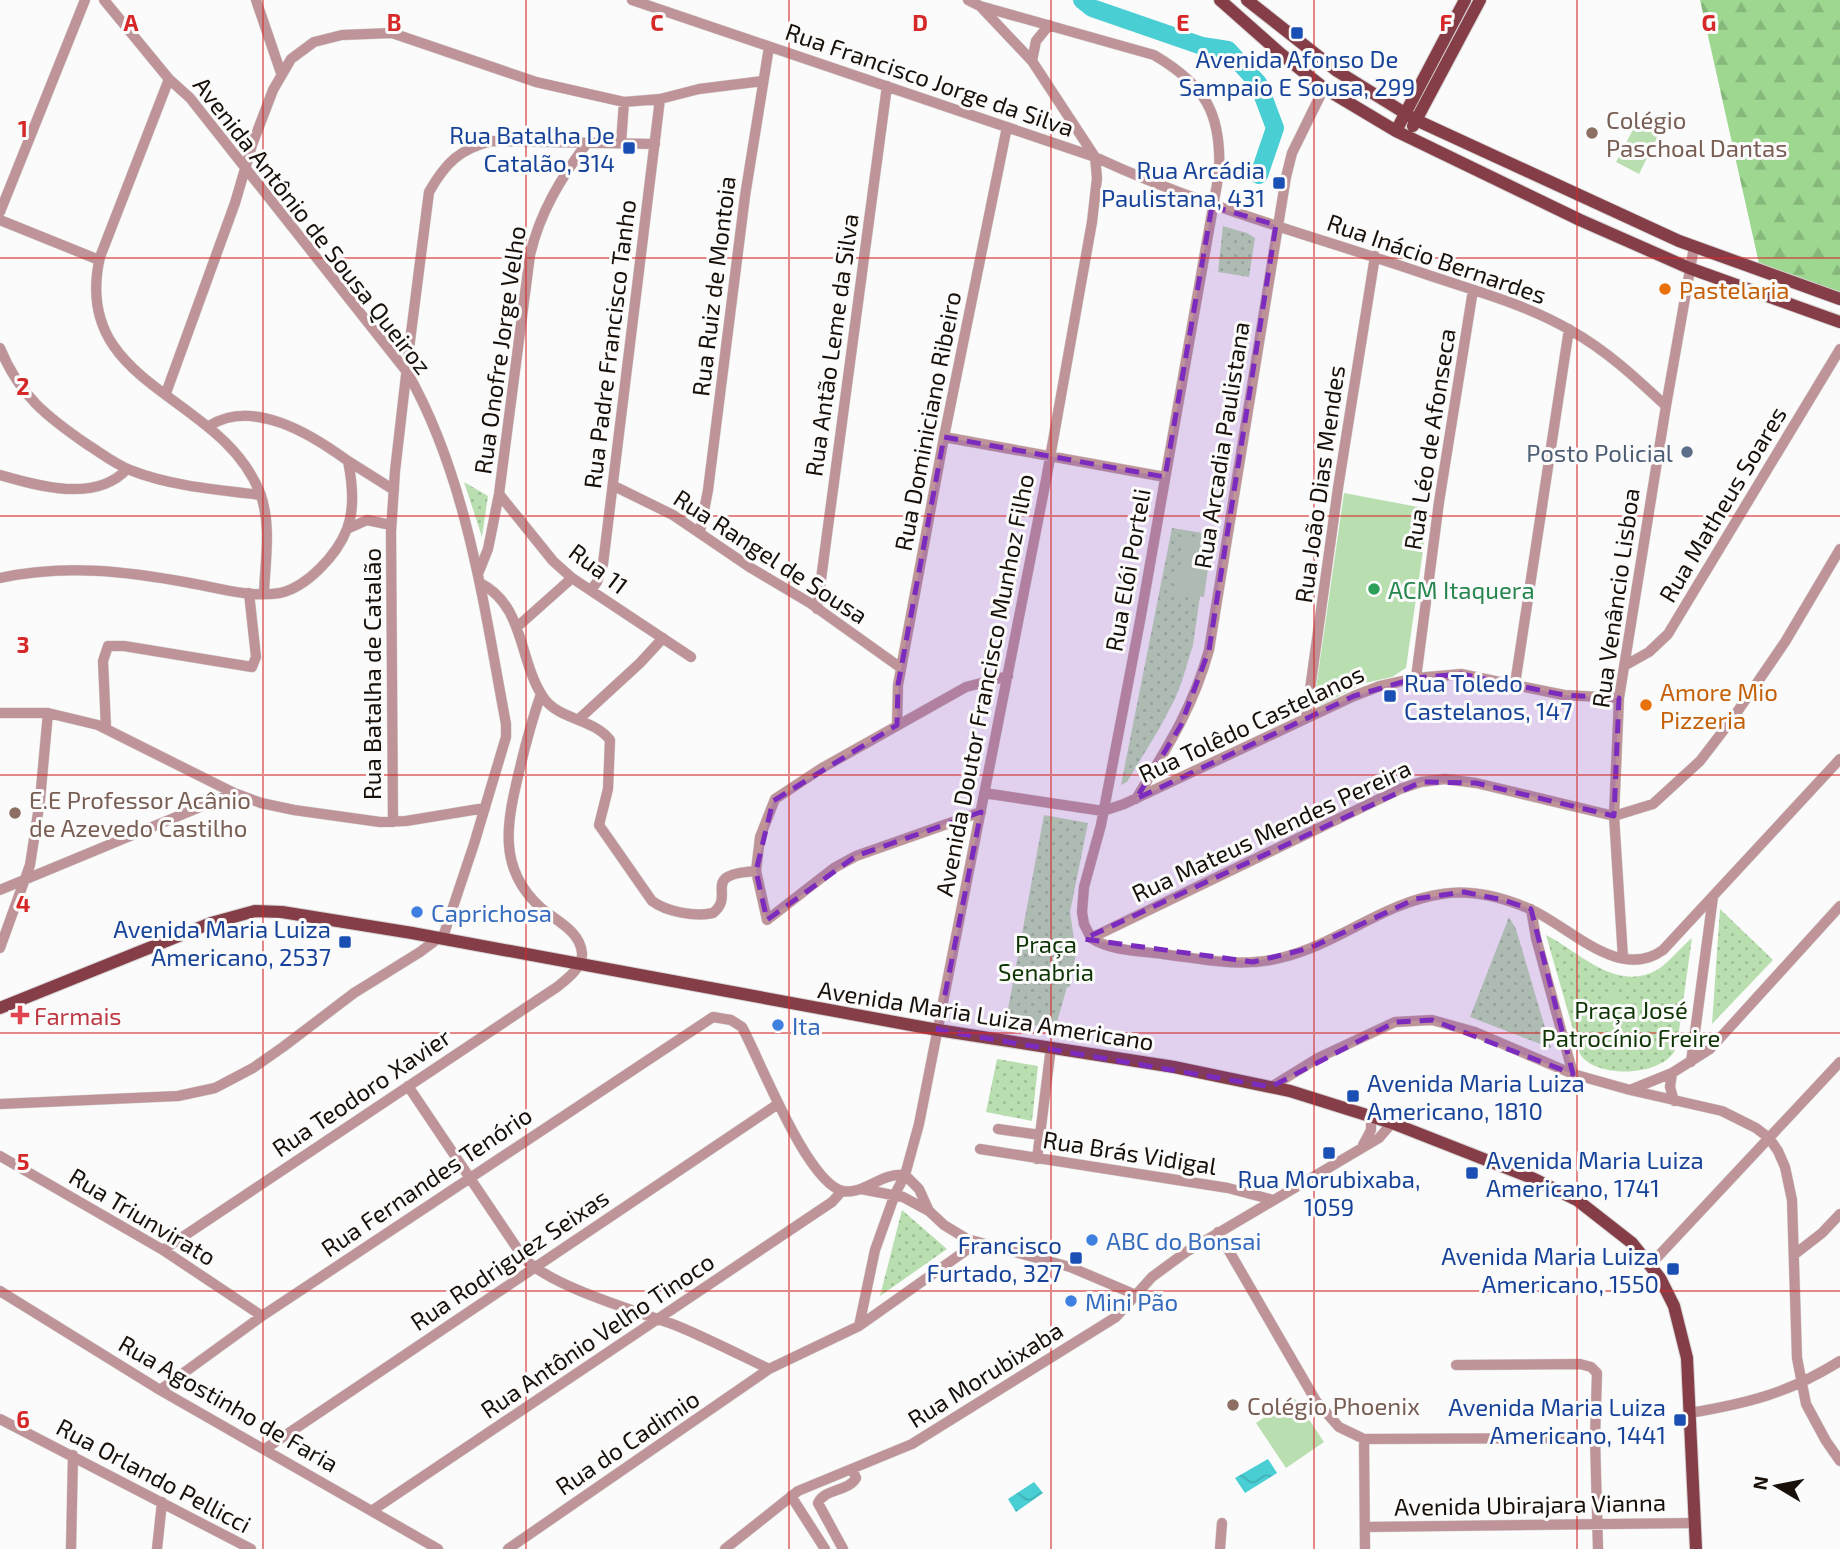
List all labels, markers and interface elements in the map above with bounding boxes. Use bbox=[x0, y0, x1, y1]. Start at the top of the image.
text: A bbox=[123, 8, 139, 36]
text: B bbox=[387, 8, 401, 36]
text: C bbox=[650, 8, 664, 36]
text: D bbox=[912, 8, 928, 36]
text: E bbox=[1176, 8, 1190, 36]
text: F bbox=[1440, 8, 1453, 36]
text: G bbox=[1702, 8, 1716, 36]
street label: Rua Francisco Jorge da Silva bbox=[782, 16, 1078, 142]
marker: Avenida Afonso De Sampaio E Sousa, 299 bbox=[1289, 25, 1305, 41]
place label: Avenida Afonso De Sampaio E Sousa, 299 bbox=[1179, 44, 1415, 101]
street label: Avenida Antônio de Sousa Queiroz bbox=[188, 71, 438, 379]
place label: Colégio Paschoal Dantas bbox=[1606, 105, 1787, 162]
text: 1 bbox=[18, 114, 28, 142]
place label: Rua Batalha De Catalão, 314 bbox=[449, 120, 615, 177]
marker: Colégio Paschoal Dantas bbox=[1584, 125, 1600, 141]
marker: Rua Batalha De Catalão, 314 bbox=[621, 140, 637, 156]
place label: Rua Arcádia Paulistana, 431 bbox=[1101, 155, 1265, 212]
street label: Rua Ruiz de Montoia bbox=[685, 174, 741, 398]
marker: Rua Arcádia Paulistana, 431 bbox=[1271, 175, 1287, 191]
street label: Rua Padre Francisco Tanho bbox=[577, 198, 641, 490]
street label: Rua Inácio Bernardes bbox=[1324, 207, 1550, 309]
street label: Rua Antão Leme da Silva bbox=[798, 212, 864, 478]
street label: Rua Onofre Jorge Velho bbox=[467, 224, 531, 476]
place label: Pastelaria bbox=[1679, 275, 1790, 304]
marker: Pastelaria bbox=[1657, 281, 1673, 297]
street label: Rua Dominiciano Ribeiro bbox=[888, 289, 966, 553]
street label: Rua Arcadia Paulistana bbox=[1187, 320, 1255, 570]
street label: Rua Léo de Afonseca bbox=[1397, 326, 1461, 552]
street label: Rua João Dias Mendes bbox=[1288, 363, 1350, 605]
text: 2 bbox=[16, 372, 30, 400]
street label: Rua Matheus Soares bbox=[1652, 401, 1792, 607]
place label: Posto Policial bbox=[1526, 438, 1673, 467]
marker: Posto Policial bbox=[1679, 444, 1695, 460]
street label: Avenida Doutor Francisco Munhoz Filho bbox=[929, 471, 1039, 899]
street label: Rua Rangel de Sousa bbox=[669, 483, 873, 629]
street label: Rua Elói Porteli bbox=[1098, 486, 1156, 654]
street label: Rua Venâncio Lisboa bbox=[1585, 486, 1645, 710]
street label: Rua 11 bbox=[564, 537, 634, 599]
street label: Rua Batalha de Catalão bbox=[357, 548, 386, 800]
place label: ACM Itaquera bbox=[1388, 575, 1535, 604]
marker: ACM Itaquera bbox=[1366, 581, 1382, 597]
text: 3 bbox=[16, 630, 30, 658]
street label: Rua Tolêdo Castelanos bbox=[1134, 658, 1368, 788]
place label: Rua Toledo Castelanos, 147 bbox=[1404, 668, 1573, 725]
place label: Amore Mio Pizzeria bbox=[1660, 677, 1778, 734]
marker: Rua Toledo Castelanos, 147 bbox=[1382, 688, 1398, 704]
marker: Amore Mio Pizzeria bbox=[1638, 697, 1654, 713]
street label: Rua Mateus Mendes Pereira bbox=[1127, 753, 1415, 907]
place label: E.E Professor Acânio de Azevedo Castilho bbox=[29, 785, 251, 842]
marker: E.E Professor Acânio de Azevedo Castilho bbox=[7, 805, 23, 821]
text: 4 bbox=[16, 889, 30, 917]
place label: Caprichosa bbox=[431, 898, 552, 927]
marker: Caprichosa bbox=[409, 904, 425, 920]
place label: Avenida Maria Luiza Americano, 2537 bbox=[113, 914, 331, 971]
park label: Praça Senabria bbox=[998, 929, 1094, 986]
marker: Avenida Maria Luiza Americano, 2537 bbox=[337, 934, 353, 950]
street label: Avenida Maria Luiza Americano bbox=[816, 974, 1156, 1056]
park label: Praça José Patrocínio Freire bbox=[1542, 995, 1720, 1052]
place label: Farmais bbox=[34, 1001, 122, 1030]
marker: Farmais bbox=[12, 1007, 28, 1023]
place label: Ita bbox=[792, 1011, 821, 1040]
marker: Ita bbox=[770, 1017, 786, 1033]
street label: Rua Teodoro Xavier bbox=[266, 1021, 456, 1162]
place label: Avenida Maria Luiza Americano, 1810 bbox=[1367, 1068, 1585, 1125]
marker: Avenida Maria Luiza Americano, 1810 bbox=[1345, 1088, 1361, 1104]
street label: Rua Fernandes Tenório bbox=[315, 1100, 537, 1262]
street label: Rua Brás Vidigal bbox=[1041, 1124, 1219, 1180]
marker: Rua Morubixaba, 1059 bbox=[1321, 1145, 1337, 1161]
place label: Avenida Maria Luiza Americano, 1741 bbox=[1486, 1145, 1704, 1202]
text: 5 bbox=[17, 1147, 29, 1175]
street label: Rua Triunvirato bbox=[65, 1161, 221, 1271]
place label: Rua Morubixaba, 1059 bbox=[1238, 1164, 1420, 1221]
marker: Avenida Maria Luiza Americano, 1741 bbox=[1464, 1165, 1480, 1181]
street label: Rua Rodriguez Seixas bbox=[404, 1182, 614, 1336]
place label: ABC do Bonsai bbox=[1106, 1226, 1261, 1255]
place label: Francisco Furtado, 327 bbox=[926, 1230, 1062, 1287]
marker: ABC do Bonsai bbox=[1084, 1232, 1100, 1248]
place label: Avenida Maria Luiza Americano, 1550 bbox=[1441, 1241, 1659, 1298]
street label: Rua Antônio Velho Tinoco bbox=[475, 1246, 719, 1424]
marker: Francisco Furtado, 327 bbox=[1068, 1250, 1084, 1266]
marker: Avenida Maria Luiza Americano, 1550 bbox=[1665, 1261, 1681, 1277]
place label: Mini Pão bbox=[1085, 1287, 1178, 1316]
marker: Mini Pão bbox=[1063, 1293, 1079, 1309]
street label: Rua Morubixaba bbox=[902, 1315, 1068, 1433]
street label: Rua Agostinho de Faria bbox=[114, 1328, 344, 1478]
street label: Rua do Cadimio bbox=[550, 1383, 704, 1501]
place label: Colégio Phoenix bbox=[1247, 1391, 1420, 1420]
place label: Avenida Maria Luiza Americano, 1441 bbox=[1448, 1392, 1666, 1449]
marker: Colégio Phoenix bbox=[1225, 1397, 1241, 1413]
text: 6 bbox=[16, 1405, 30, 1433]
street label: Rua Orlando Pellicci bbox=[52, 1411, 256, 1539]
marker: Avenida Maria Luiza Americano, 1441 bbox=[1672, 1412, 1688, 1428]
north arrow bbox=[1742, 1451, 1812, 1521]
text: N bbox=[1747, 1474, 1772, 1492]
street label: Avenida Ubirajara Vianna bbox=[1394, 1487, 1666, 1521]

